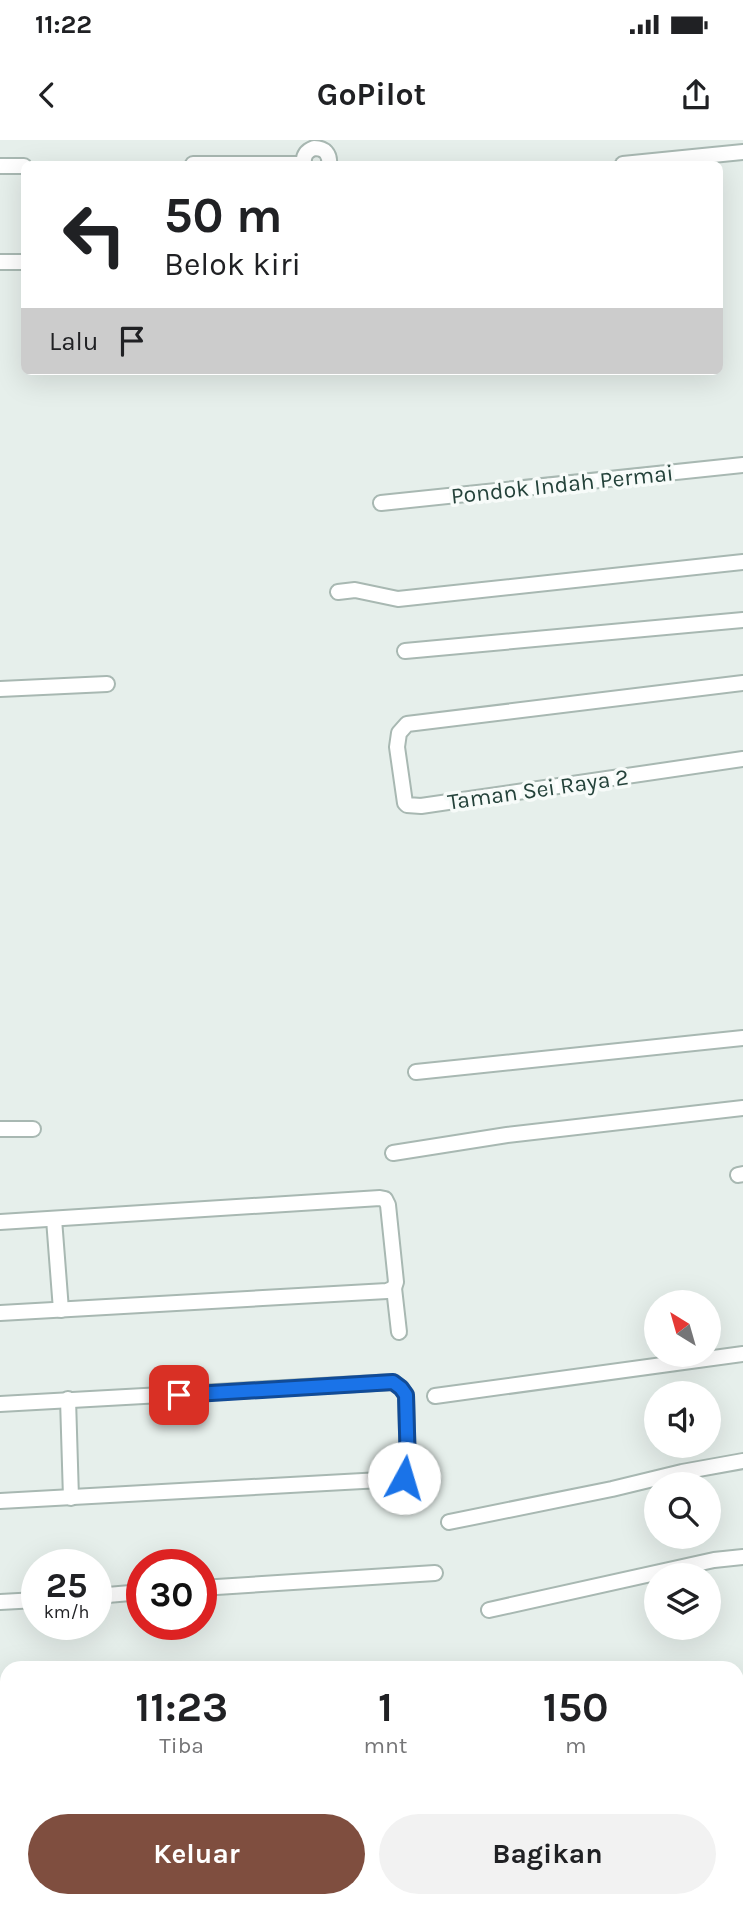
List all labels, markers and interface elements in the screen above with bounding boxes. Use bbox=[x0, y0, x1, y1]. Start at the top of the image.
text: 11:22 bbox=[35, 9, 92, 40]
icon: back bbox=[28, 76, 66, 114]
text: GoPilot bbox=[317, 76, 426, 113]
icon: share bbox=[677, 76, 715, 114]
text: 50 m bbox=[164, 187, 282, 244]
icon: left bbox=[49, 189, 140, 280]
text: Belok kiri bbox=[164, 246, 301, 283]
icon: arrive bbox=[113, 322, 151, 360]
text: Lalu bbox=[49, 326, 99, 357]
street label: Pondok Indah Permai bbox=[449, 459, 675, 510]
street label: Taman Sei Raya 2 bbox=[446, 763, 630, 816]
north arrow bbox=[644, 1290, 721, 1367]
map controls bbox=[644, 1290, 721, 1640]
pin bbox=[149, 1365, 209, 1425]
icon: arrive bbox=[160, 1376, 198, 1414]
button: sound bbox=[644, 1381, 721, 1458]
position arrow bbox=[367, 1441, 441, 1515]
button: search bbox=[644, 1472, 721, 1549]
speed limit sign: 30 bbox=[126, 1549, 217, 1640]
button: layers bbox=[644, 1563, 721, 1640]
text: 25 bbox=[46, 1565, 87, 1606]
text: km/h bbox=[44, 1601, 89, 1623]
text: 11:23 bbox=[135, 1682, 228, 1732]
text: 1 bbox=[378, 1682, 393, 1732]
text: 150 bbox=[543, 1682, 609, 1732]
text: Tiba bbox=[159, 1732, 204, 1759]
text: mnt bbox=[363, 1732, 407, 1759]
text: m bbox=[565, 1732, 586, 1759]
button: Keluar bbox=[28, 1814, 365, 1894]
button: Bagikan bbox=[379, 1814, 716, 1894]

